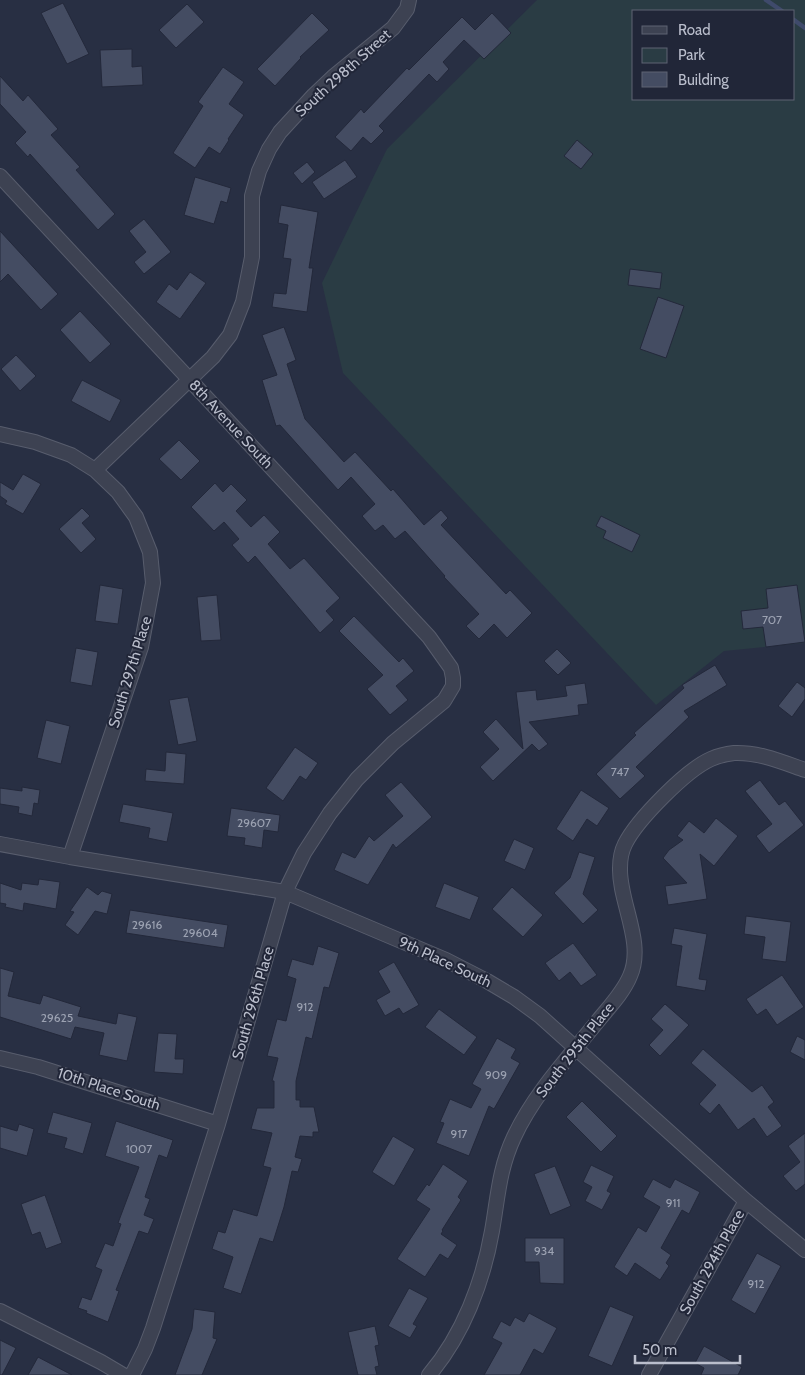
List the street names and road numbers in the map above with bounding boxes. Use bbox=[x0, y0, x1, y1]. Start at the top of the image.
street label: South 298th Street bbox=[292, 25, 394, 121]
street label: 8th Avenue South bbox=[185, 376, 277, 472]
street label: South 297th Place bbox=[105, 614, 156, 730]
street label: 9th Place South bbox=[396, 933, 494, 991]
street label: South 296th Place bbox=[228, 944, 278, 1061]
street label: South 295th Place bbox=[532, 998, 618, 1101]
street label: 10th Place South bbox=[55, 1064, 163, 1114]
street label: South 294th Place bbox=[676, 1206, 748, 1317]

